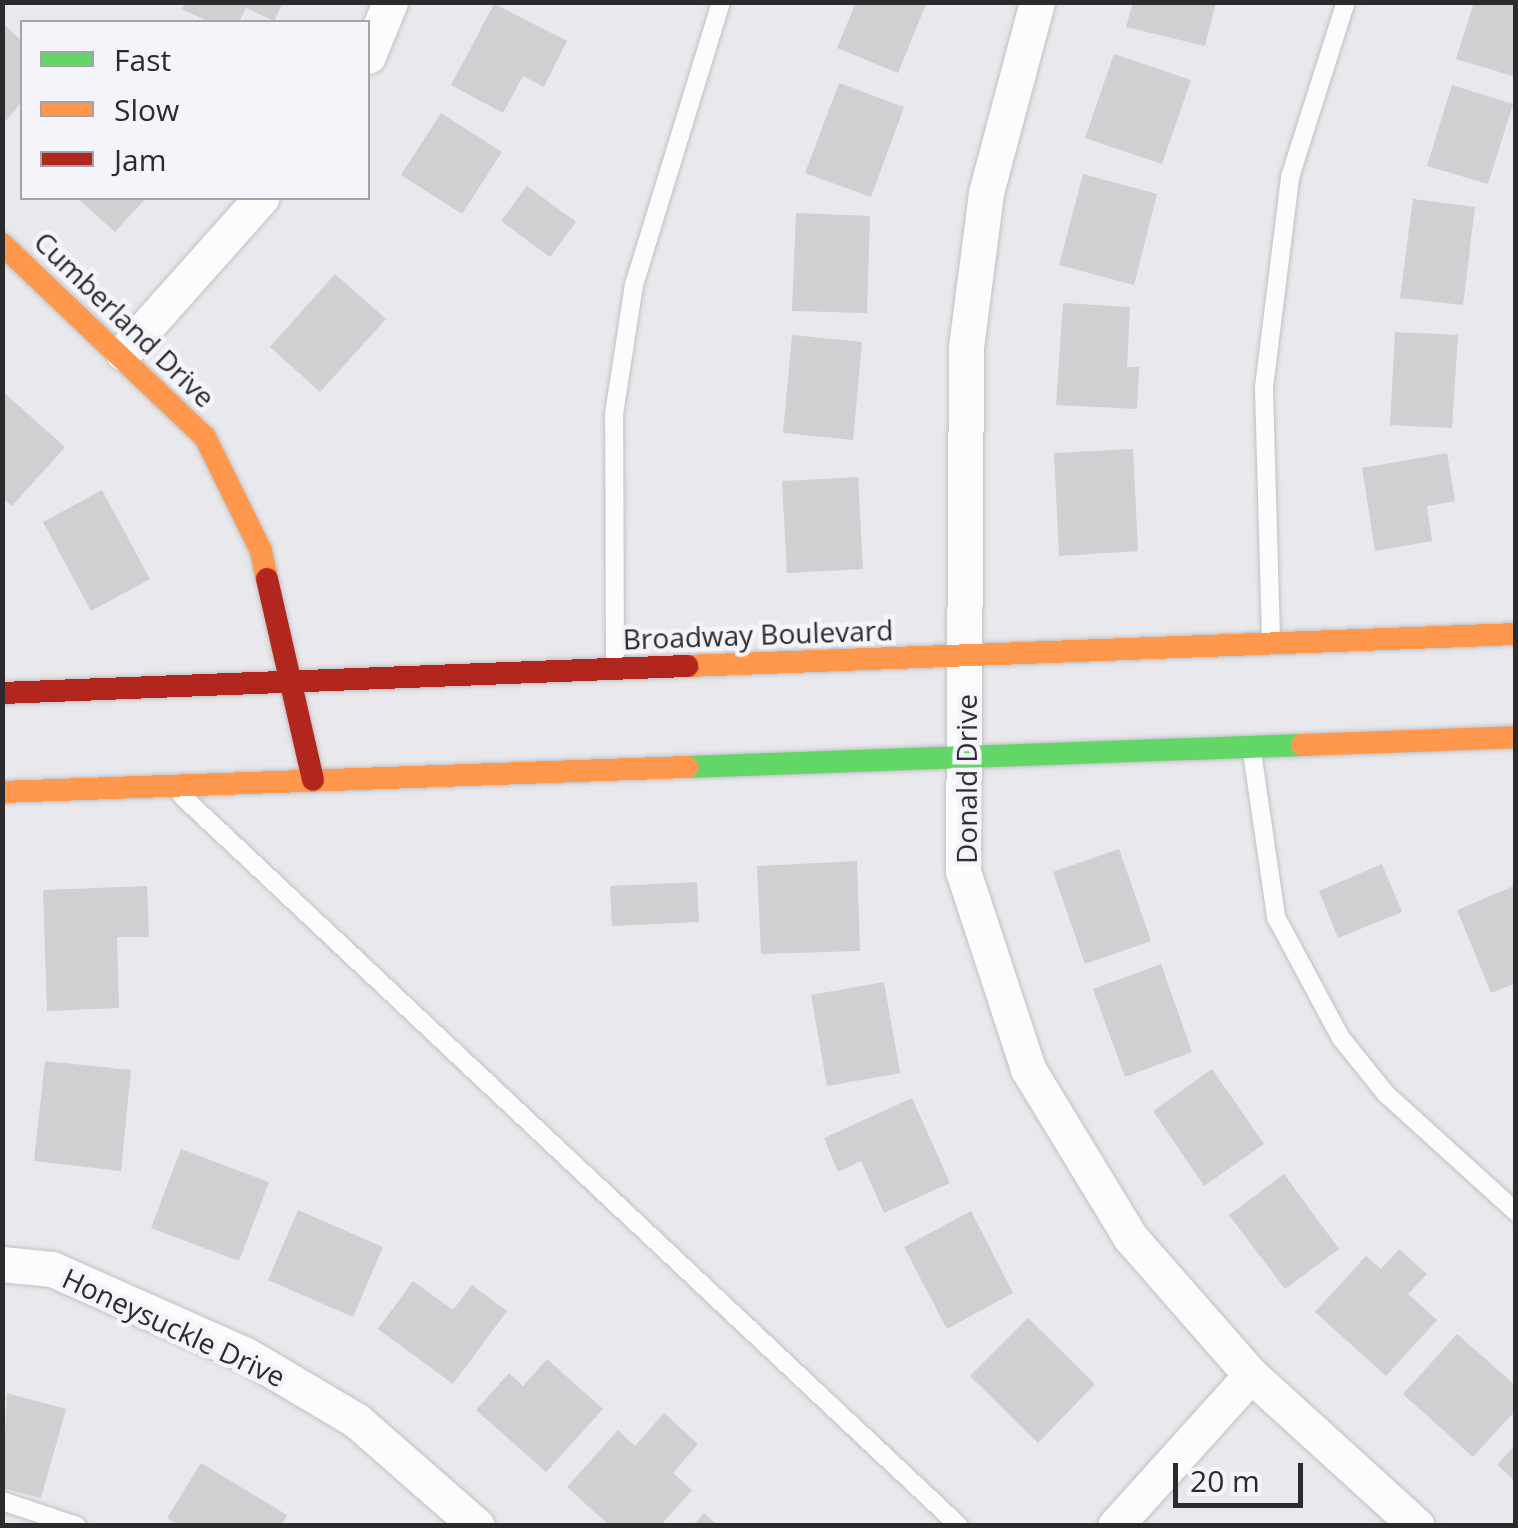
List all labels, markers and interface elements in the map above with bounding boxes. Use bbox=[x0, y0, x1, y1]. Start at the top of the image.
legend bbox=[20, 20, 370, 200]
text: Fast bbox=[114, 39, 171, 80]
text: Slow bbox=[114, 89, 179, 130]
text: Jam bbox=[114, 139, 167, 180]
street label: Cumberland Drive bbox=[28, 224, 222, 414]
street label: Broadway Boulevard bbox=[622, 612, 894, 656]
street label: Donald Drive bbox=[949, 694, 983, 864]
street label: Honeysuckle Drive bbox=[57, 1261, 291, 1393]
scale bar bbox=[1178, 1443, 1308, 1505]
text: 20 m bbox=[1190, 1460, 1260, 1501]

